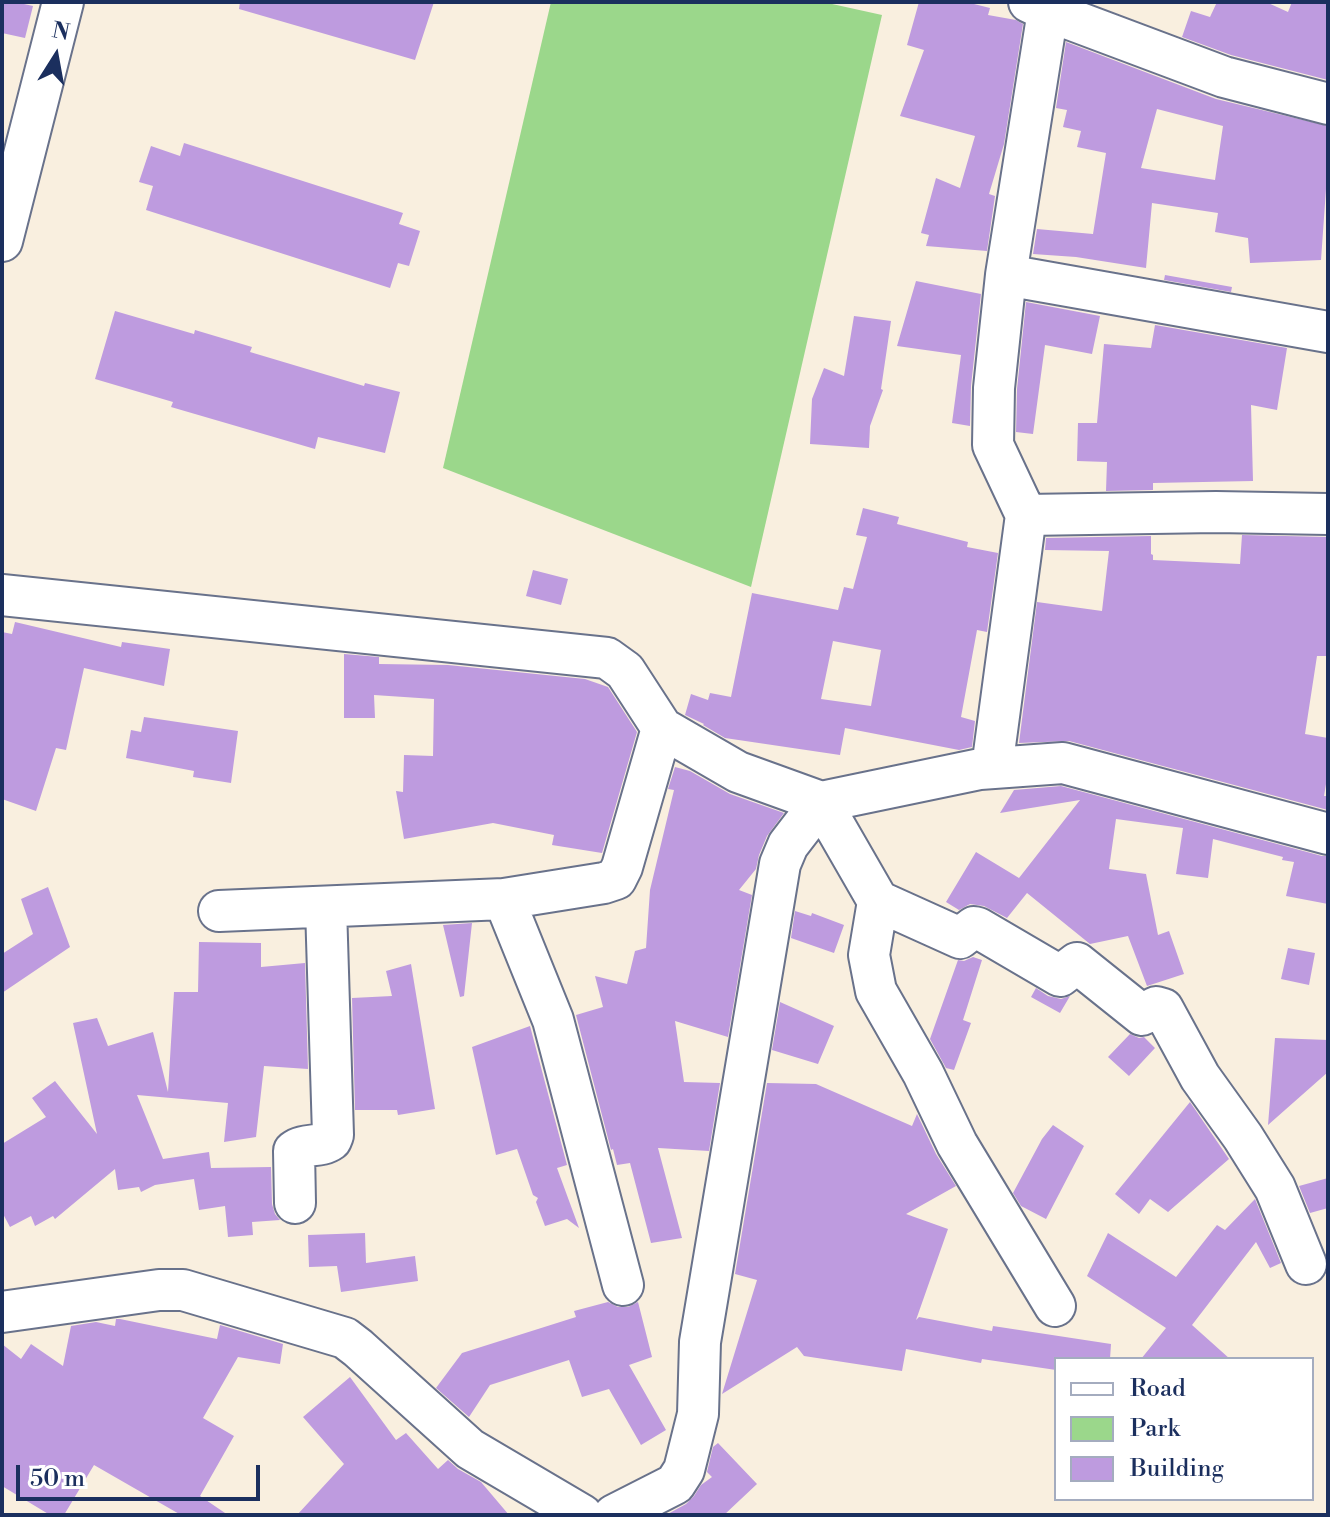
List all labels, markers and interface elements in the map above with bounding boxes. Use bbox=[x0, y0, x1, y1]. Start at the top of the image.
north arrow bbox=[16, 16, 96, 96]
text: N bbox=[50, 17, 72, 47]
legend bbox=[1054, 1357, 1314, 1501]
text: Road bbox=[1130, 1374, 1186, 1404]
text: Park bbox=[1130, 1414, 1180, 1444]
scale bar bbox=[20, 1449, 264, 1499]
text: Building bbox=[1130, 1454, 1224, 1484]
text: 50 m bbox=[30, 1464, 85, 1494]

